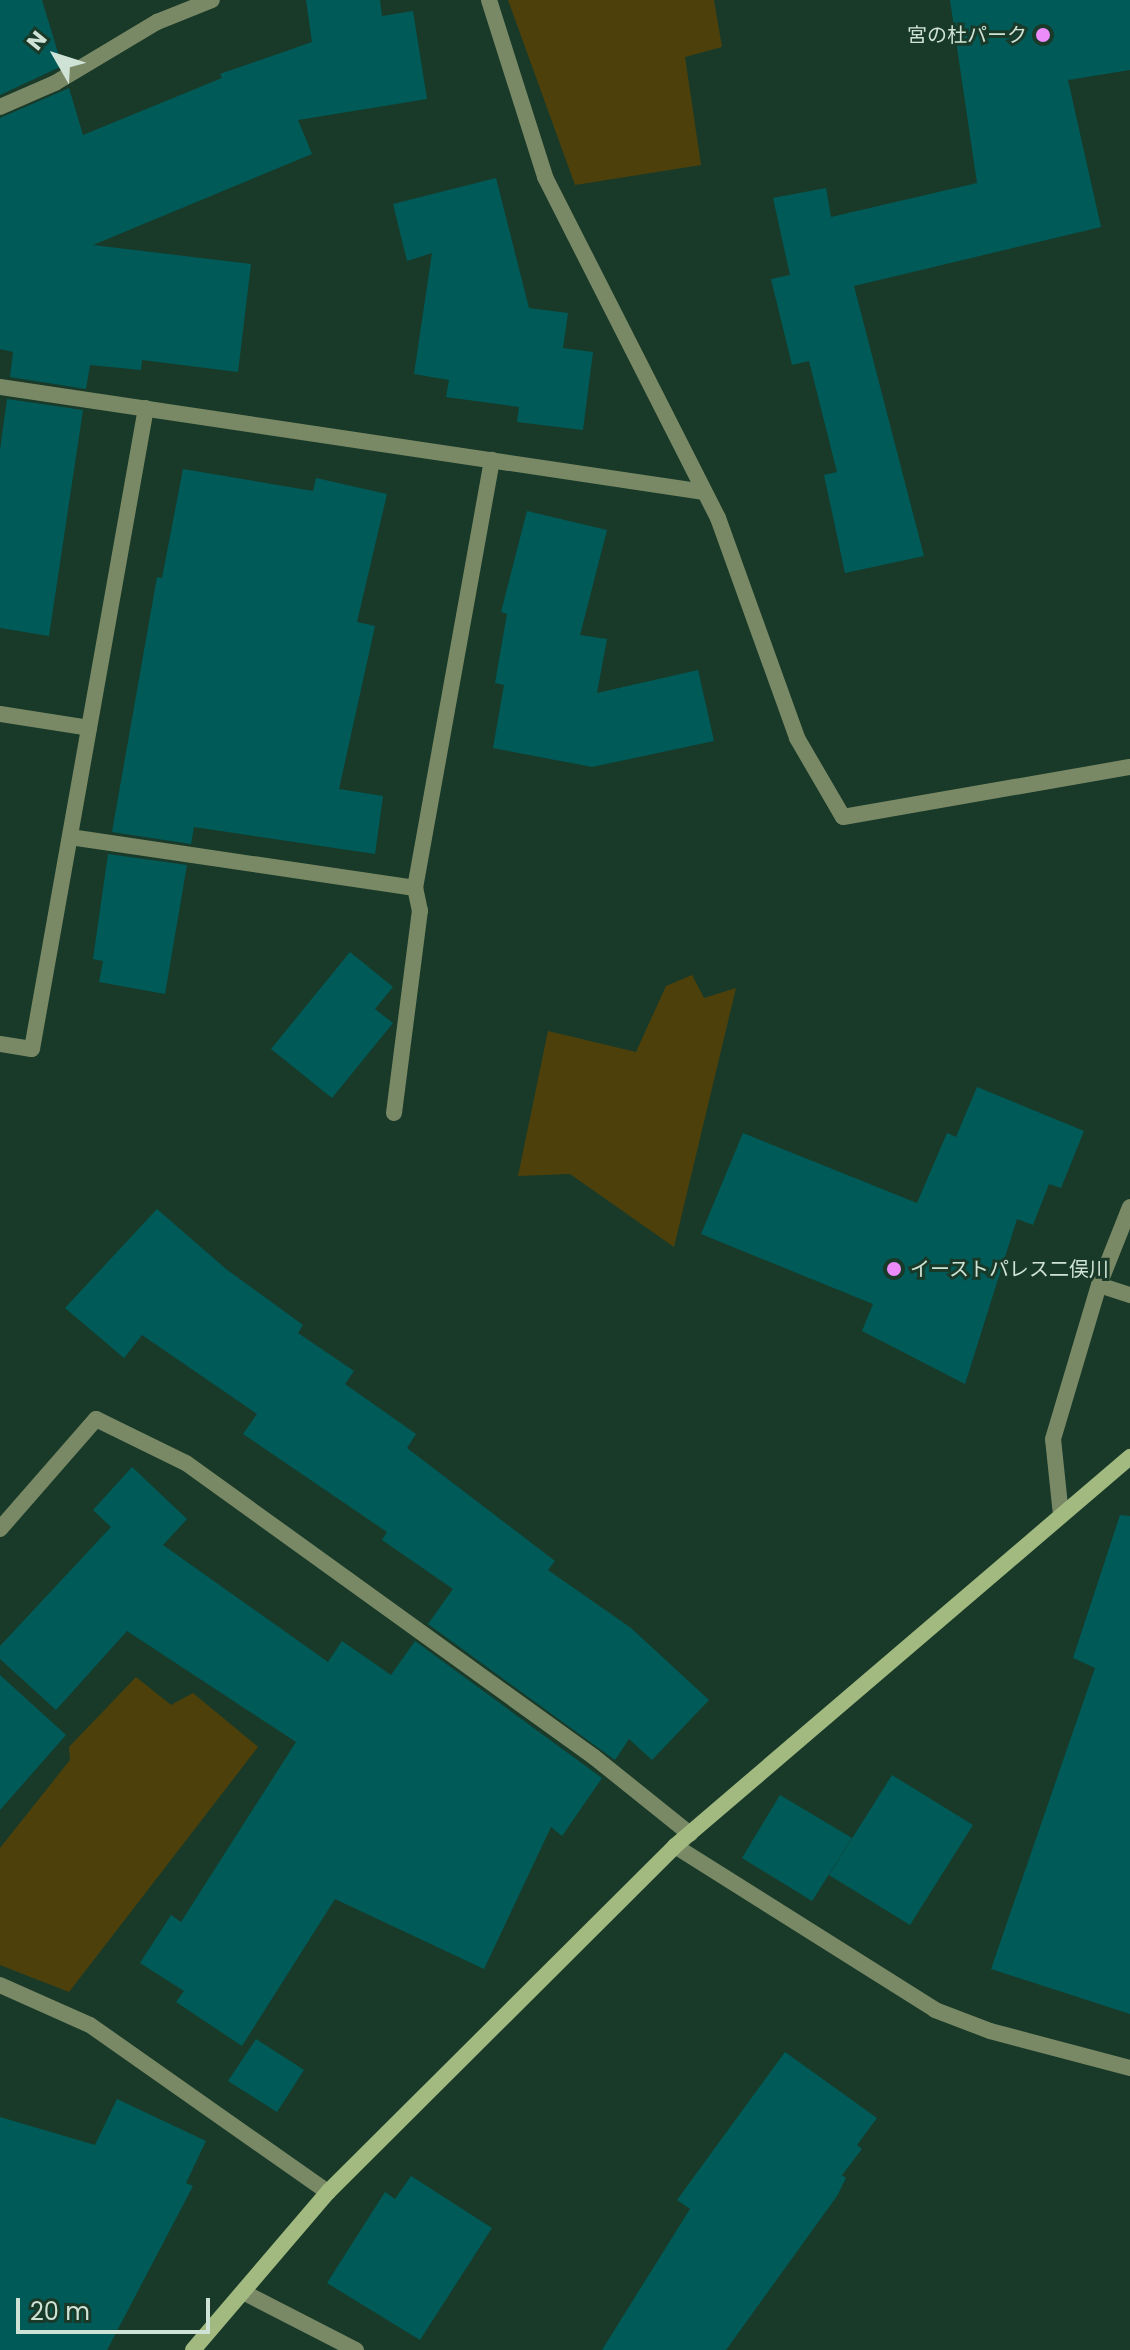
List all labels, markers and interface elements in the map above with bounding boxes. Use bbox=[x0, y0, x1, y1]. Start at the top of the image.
north arrow bbox=[16, 16, 96, 96]
place label: 宮の杜パーク bbox=[907, 23, 1027, 47]
text: N bbox=[20, 24, 54, 57]
marker: 宮の杜パーク bbox=[1034, 26, 1052, 44]
place label: イーストパレス二俣川 bbox=[910, 1257, 1110, 1281]
marker: イーストパレス二俣川 bbox=[885, 1260, 903, 1278]
scale bar bbox=[20, 2282, 214, 2332]
text: 20 m bbox=[30, 2295, 90, 2328]

